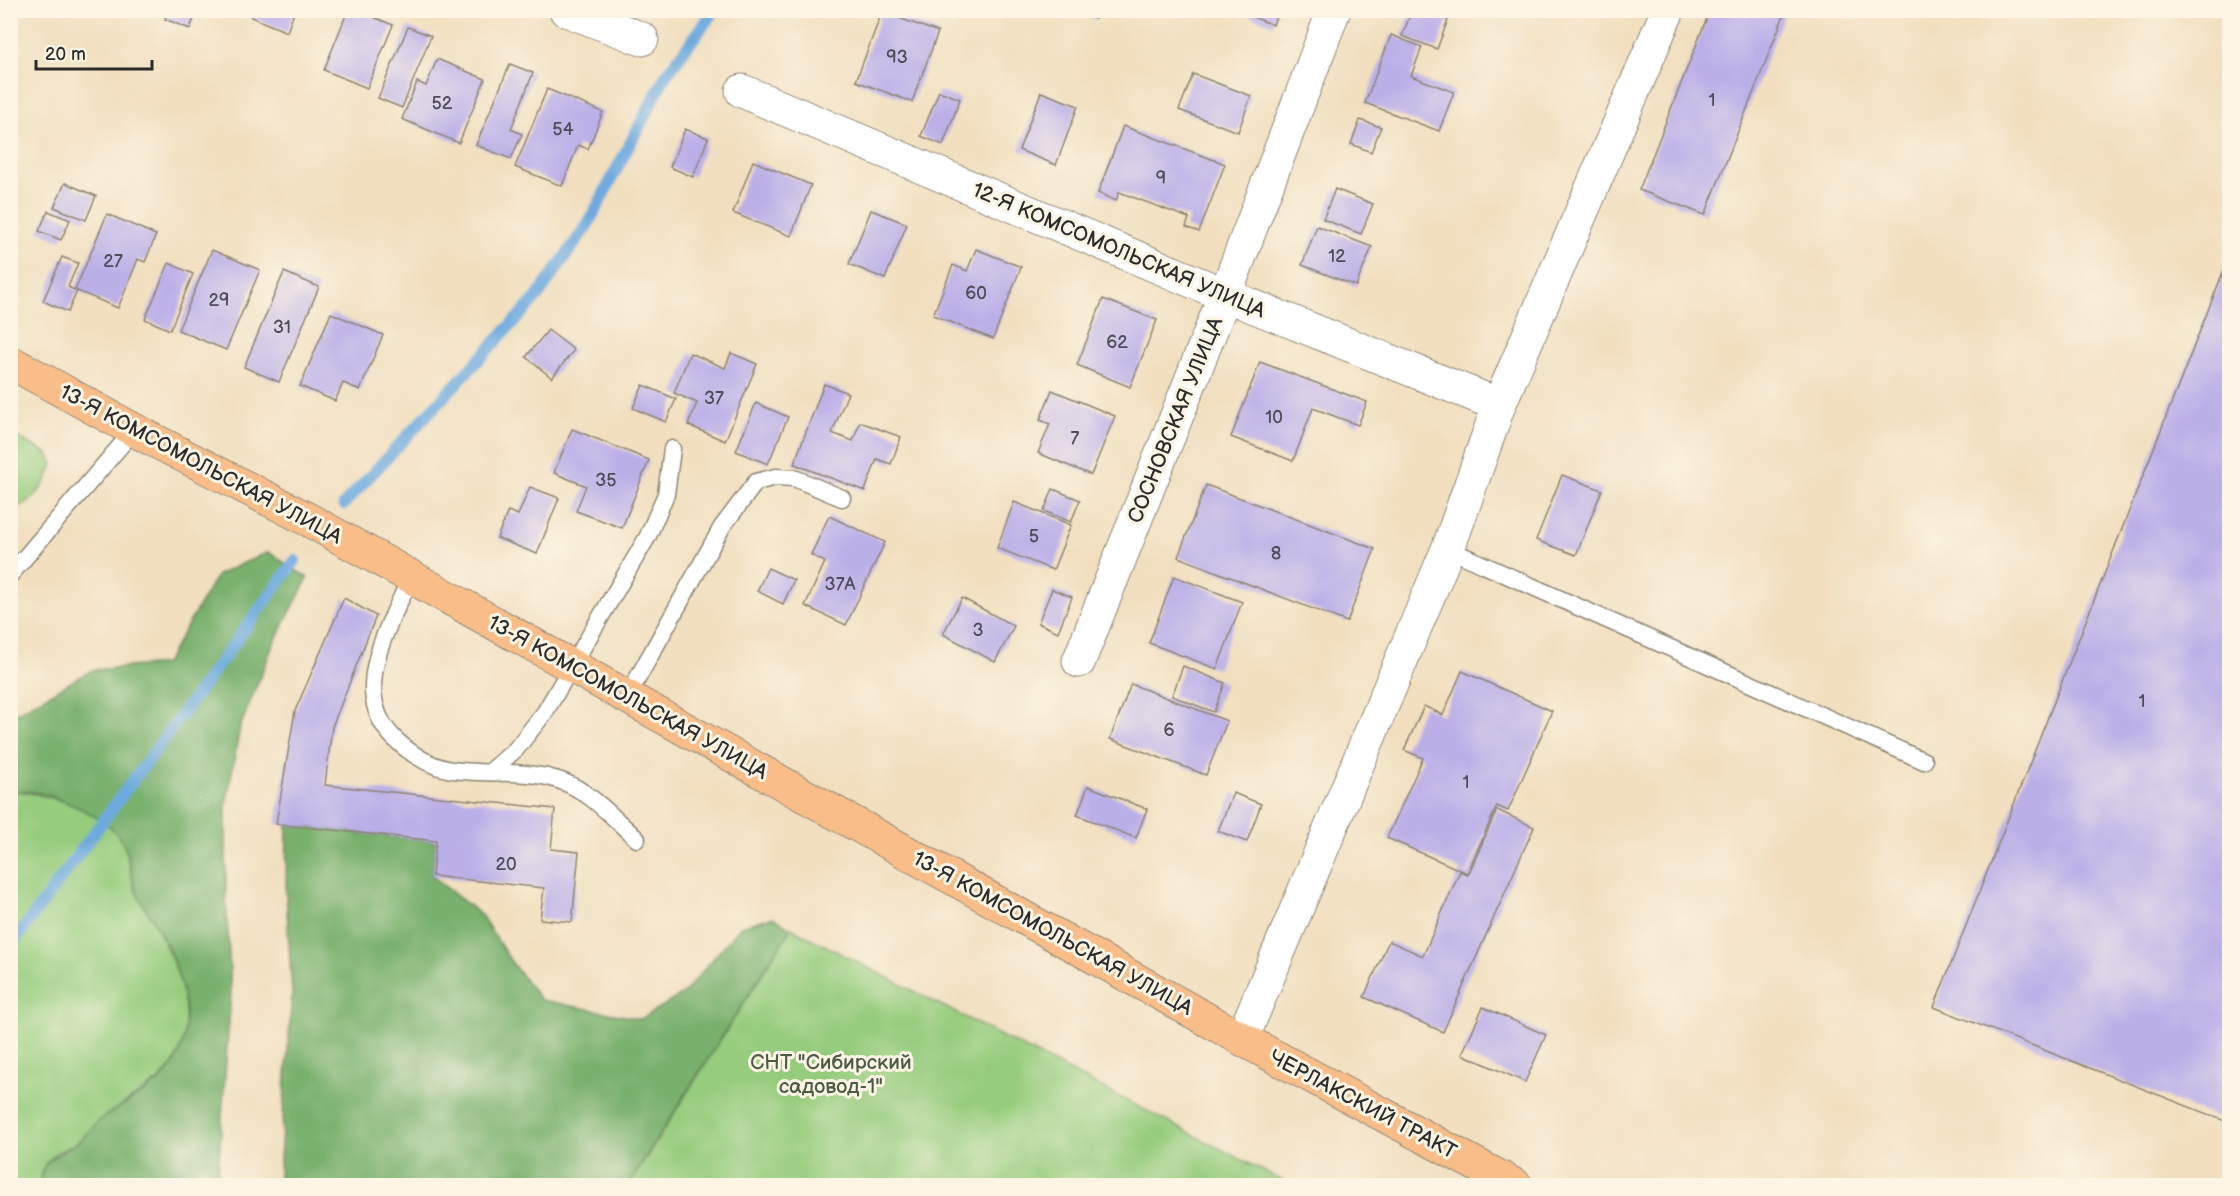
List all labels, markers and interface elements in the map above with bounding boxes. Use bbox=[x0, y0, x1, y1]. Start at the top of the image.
scale bar bbox=[36, 33, 152, 71]
text: 20 m bbox=[45, 44, 86, 65]
house number: 93 bbox=[886, 47, 908, 68]
house number: 1 bbox=[1709, 90, 1715, 111]
house number: 52 bbox=[432, 93, 453, 114]
house number: 54 bbox=[552, 119, 574, 140]
house number: 9 bbox=[1156, 168, 1166, 189]
street label: 12-Я КОМСОМОЛЬСКАЯ УЛИЦА bbox=[969, 177, 1269, 324]
house number: 12 bbox=[1328, 246, 1346, 267]
house number: 27 bbox=[103, 251, 123, 272]
house number: 60 bbox=[965, 283, 987, 304]
house number: 29 bbox=[208, 290, 230, 311]
street label: СОСНОВСКАЯ УЛИЦА bbox=[1123, 313, 1228, 527]
house number: 31 bbox=[273, 317, 291, 338]
house number: 62 bbox=[1106, 332, 1128, 353]
street label: 13-Я КОМСОМОЛЬСКАЯ УЛИЦА bbox=[55, 379, 346, 550]
house number: 37 bbox=[704, 388, 724, 409]
house number: 10 bbox=[1265, 407, 1283, 428]
house number: 7 bbox=[1071, 428, 1080, 449]
house number: 35 bbox=[595, 470, 617, 491]
house number: 5 bbox=[1029, 526, 1039, 547]
house number: 8 bbox=[1271, 543, 1281, 564]
house number: 37А bbox=[825, 574, 855, 595]
street label: 13-Я КОМСОМОЛЬСКАЯ УЛИЦА bbox=[484, 610, 772, 785]
house number: 3 bbox=[972, 620, 984, 641]
house number: 1 bbox=[2139, 691, 2145, 712]
house number: 6 bbox=[1164, 720, 1175, 741]
house number: 1 bbox=[1463, 772, 1469, 793]
street label: 13-Я КОМСОМОЛЬСКАЯ УЛИЦА bbox=[909, 846, 1197, 1021]
house number: 20 bbox=[495, 854, 517, 875]
street label: ЧЕРЛАКСКИЙ ТРАКТ bbox=[1265, 1044, 1461, 1165]
park label: СНТ "Сибирский садовод-1" bbox=[750, 1050, 912, 1099]

